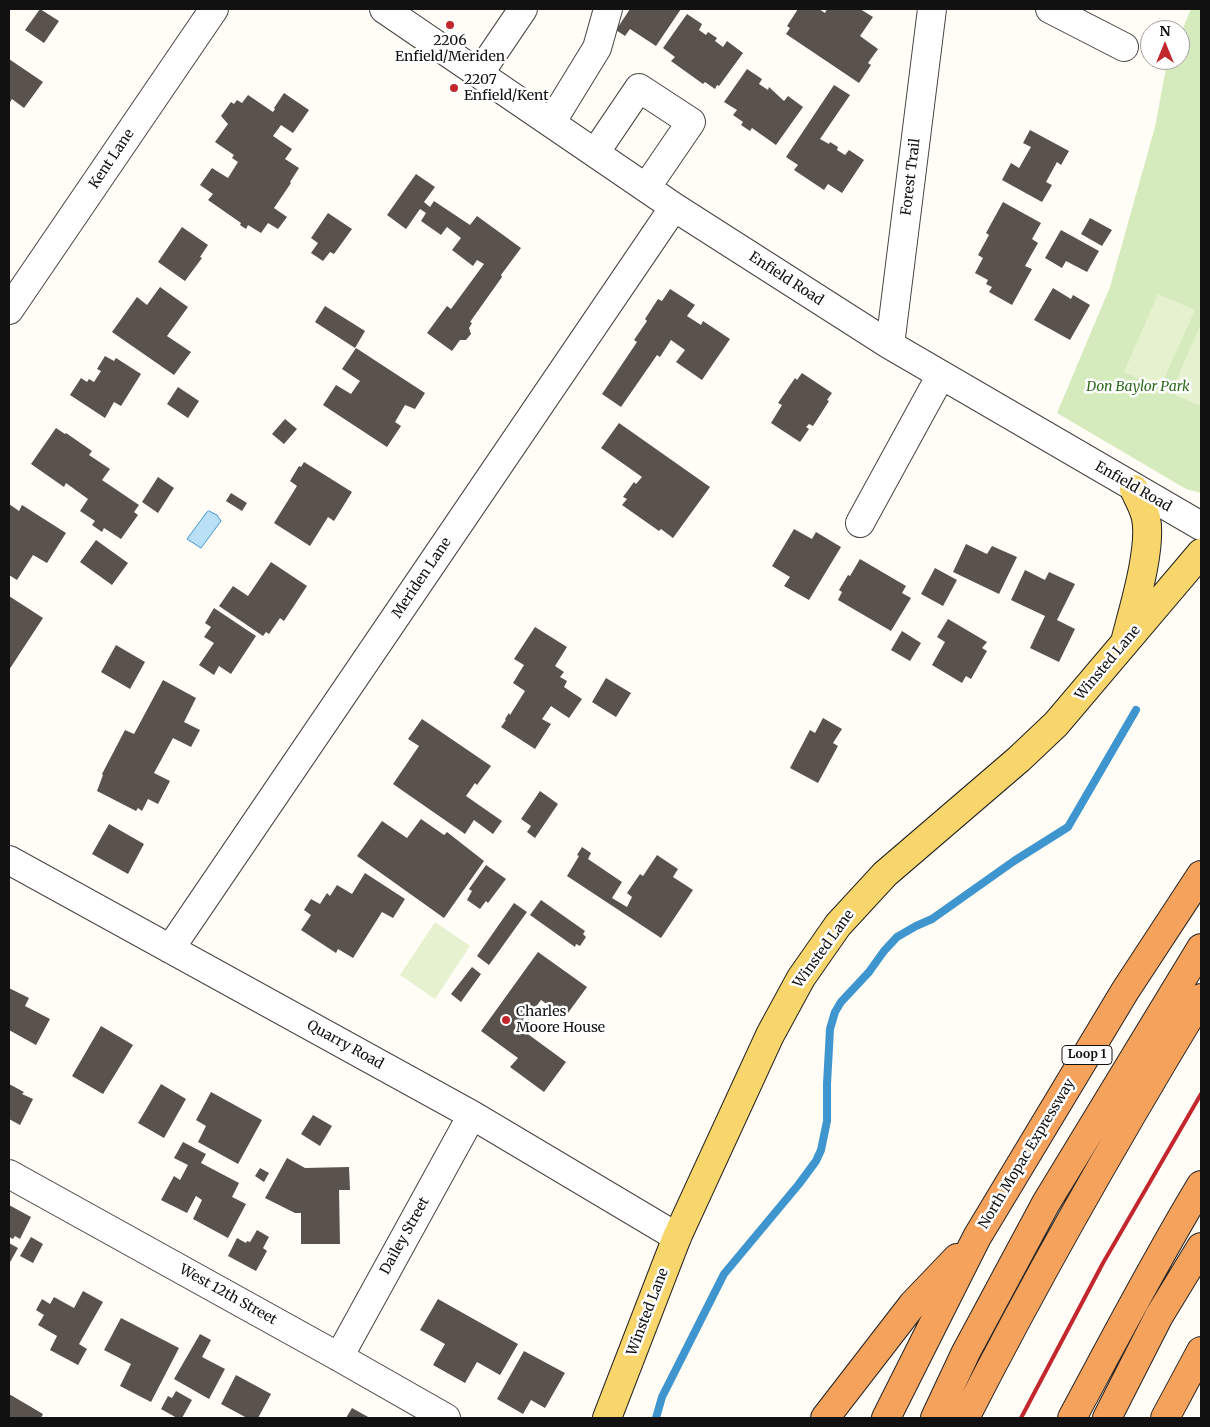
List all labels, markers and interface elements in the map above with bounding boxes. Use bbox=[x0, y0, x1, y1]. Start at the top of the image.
marker: 2206 Enfield/Meriden bbox=[444, 19, 456, 31]
north arrow bbox=[1140, 20, 1190, 70]
text: N bbox=[1159, 22, 1171, 40]
place label: 2206 Enfield/Meriden bbox=[395, 33, 505, 65]
place label: 2207 Enfield/Kent bbox=[464, 72, 549, 104]
marker: 2207 Enfield/Kent bbox=[448, 82, 460, 94]
street label: Kent Lane bbox=[86, 126, 138, 192]
street label: Forest Trail bbox=[898, 138, 924, 216]
street label: Enfield Road bbox=[746, 249, 826, 309]
park label: Don Baylor Park bbox=[1086, 379, 1190, 395]
street label: Enfield Road bbox=[1092, 458, 1174, 516]
street label: Meriden Lane bbox=[389, 535, 455, 621]
street label: Winsted Lane bbox=[1072, 622, 1144, 704]
street label: Winsted Lane bbox=[790, 907, 858, 991]
place label: Charles Moore House bbox=[516, 1004, 605, 1036]
marker: Charles Moore House bbox=[500, 1014, 512, 1026]
street label: Quarry Road bbox=[304, 1017, 386, 1073]
road number: Loop 1 bbox=[1062, 1046, 1112, 1064]
street label: North Mopac Expressway bbox=[976, 1076, 1078, 1232]
street label: Dailey Street bbox=[377, 1194, 433, 1278]
street label: West 12th Street bbox=[176, 1261, 280, 1329]
street label: Winsted Lane bbox=[624, 1266, 672, 1358]

